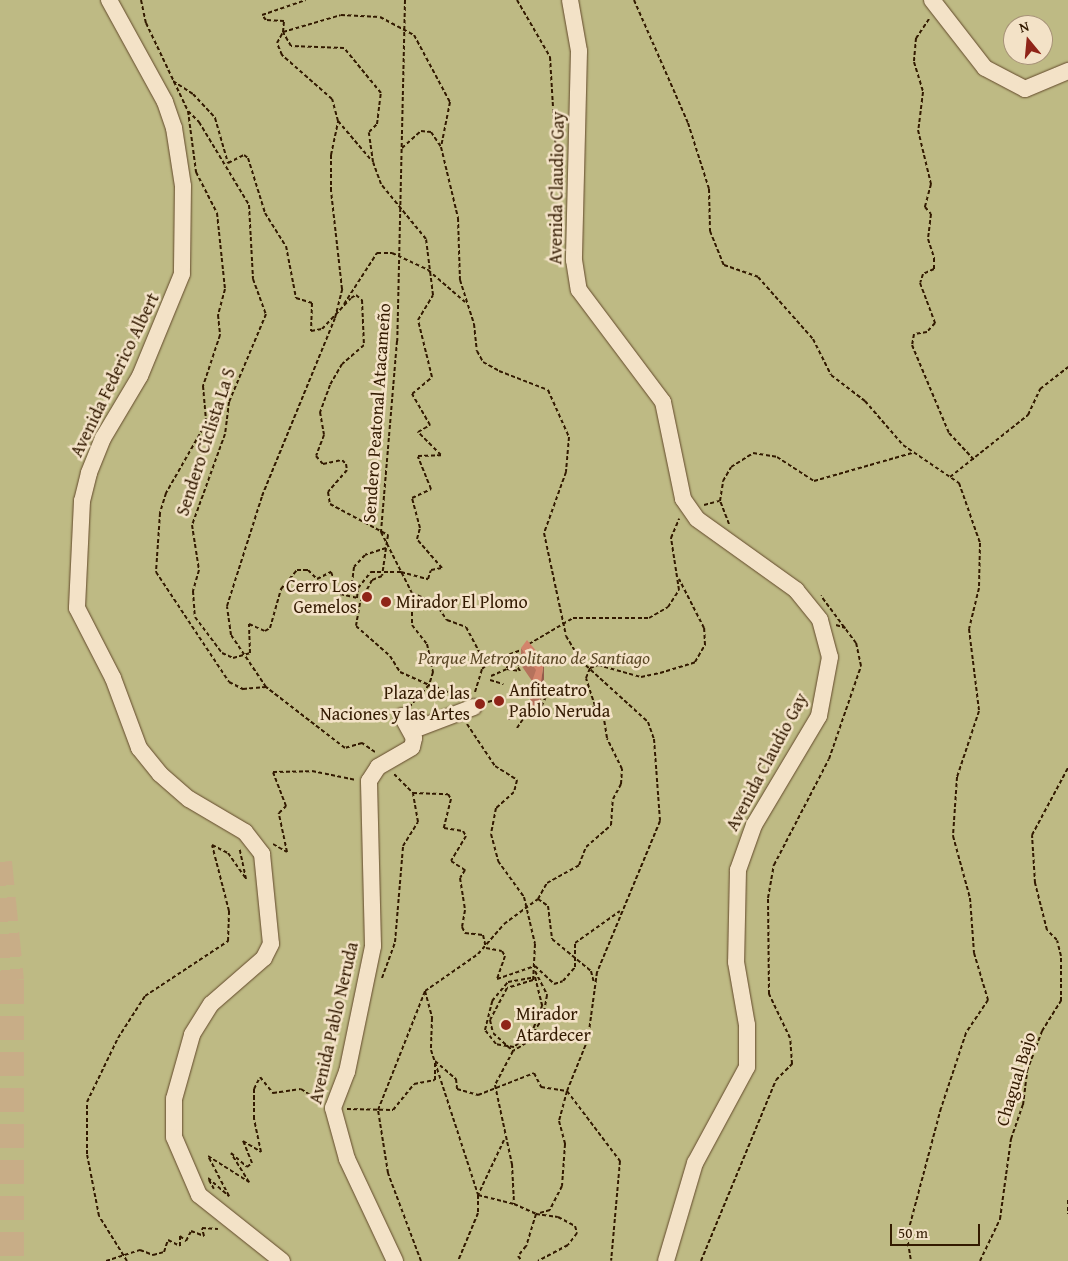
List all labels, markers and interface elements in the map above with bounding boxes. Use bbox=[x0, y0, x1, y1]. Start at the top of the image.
north arrow bbox=[1003, 15, 1053, 65]
text: N bbox=[1017, 16, 1031, 38]
street label: Avenida Claudio Gay bbox=[545, 111, 569, 265]
street label: Avenida Federico Albert bbox=[66, 289, 164, 461]
street label: Sendero Peatonal Atacameño bbox=[359, 302, 395, 524]
street label: Sendero Ciclista La S bbox=[172, 365, 240, 519]
place label: Cerro Los Gemelos bbox=[286, 576, 357, 618]
marker: Cerro Los Gemelos bbox=[361, 591, 373, 603]
place label: Mirador El Plomo bbox=[396, 591, 528, 613]
marker: Mirador El Plomo bbox=[380, 596, 392, 608]
park label: Parque Metropolitano de Santiago bbox=[418, 647, 650, 669]
place label: Anfiteatro Pablo Neruda bbox=[509, 680, 610, 722]
place label: Plaza de las Naciones y las Artes bbox=[320, 683, 470, 726]
street label: Avenida Claudio Gay bbox=[721, 689, 813, 835]
marker: Anfiteatro Pablo Neruda bbox=[493, 695, 505, 707]
marker: Plaza de las Naciones y las Artes bbox=[474, 698, 486, 710]
street label: Avenida Pablo Neruda bbox=[305, 940, 363, 1106]
place label: Mirador Atardecer bbox=[516, 1004, 591, 1046]
marker: Mirador Atardecer bbox=[500, 1019, 512, 1031]
street label: Chagual Bajo bbox=[991, 1029, 1041, 1129]
scale bar bbox=[893, 1214, 983, 1246]
text: 50 m bbox=[898, 1222, 928, 1243]

